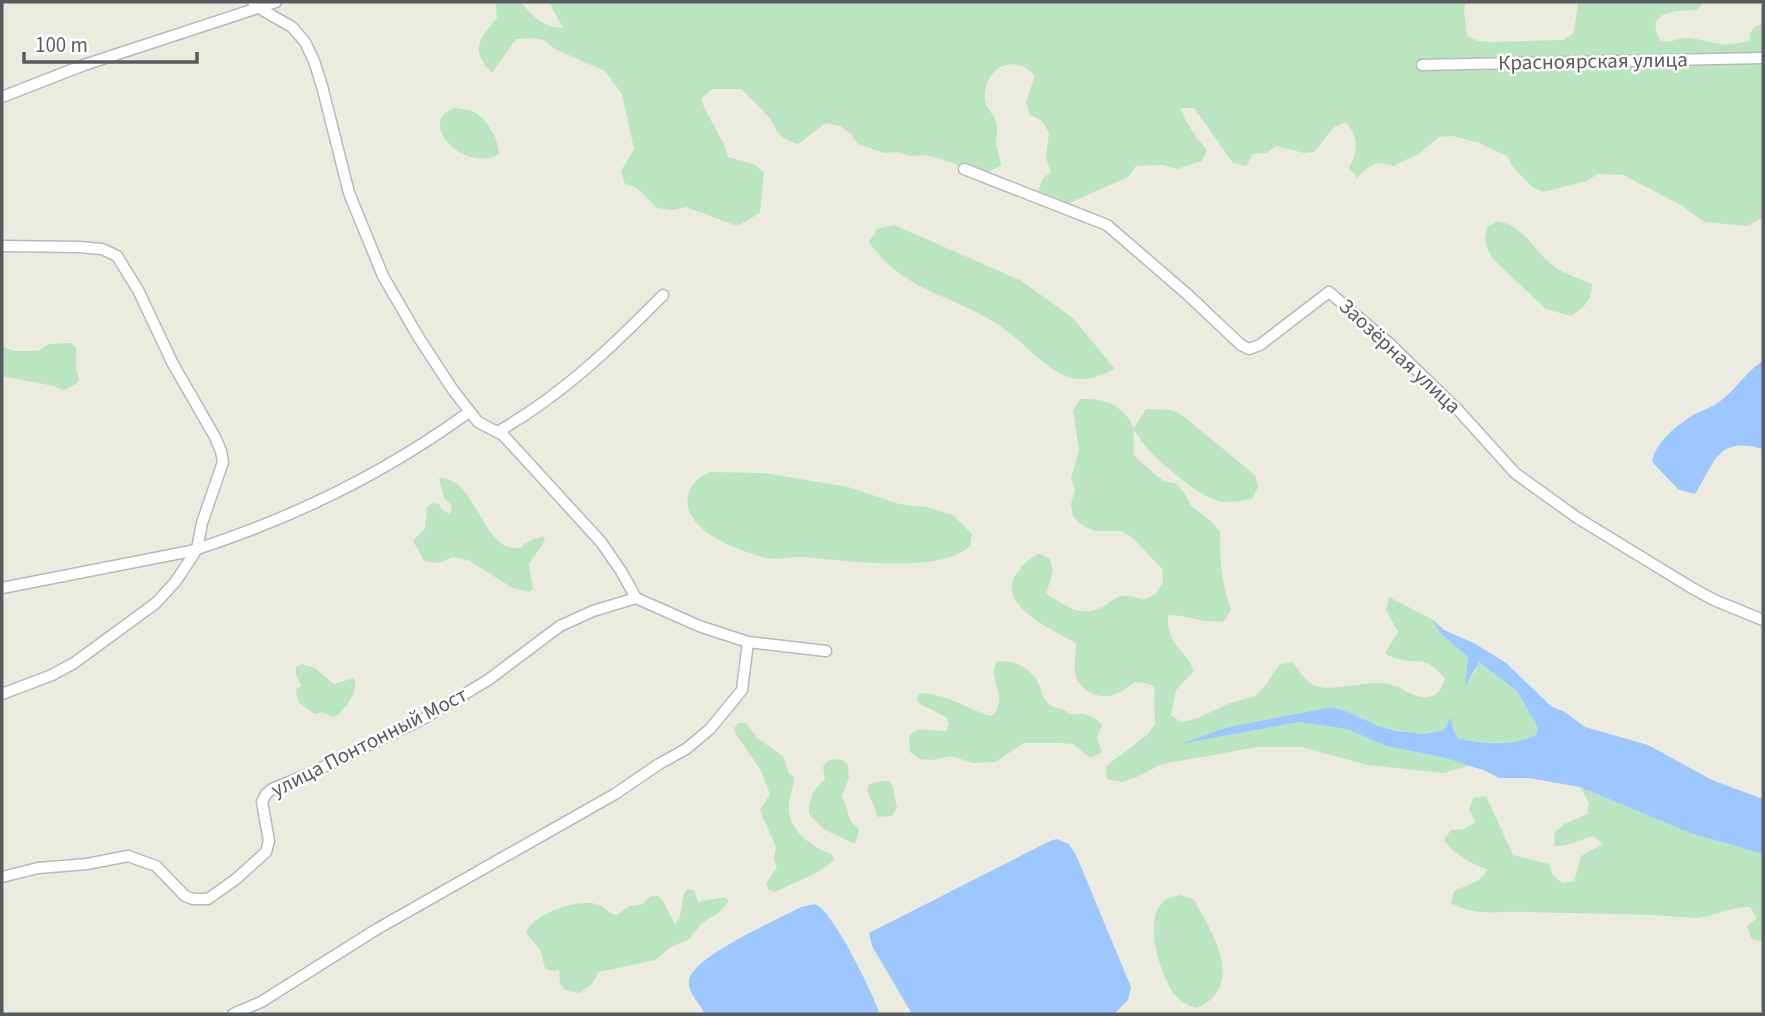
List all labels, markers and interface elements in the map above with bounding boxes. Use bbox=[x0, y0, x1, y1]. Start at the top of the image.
scale bar bbox=[24, 21, 198, 65]
text: 100 m bbox=[35, 30, 88, 60]
street label: Красноярская улица bbox=[1498, 44, 1688, 78]
street label: Заозёрная улица bbox=[1332, 291, 1468, 421]
street label: улица Понтонный Мост bbox=[266, 679, 472, 804]

